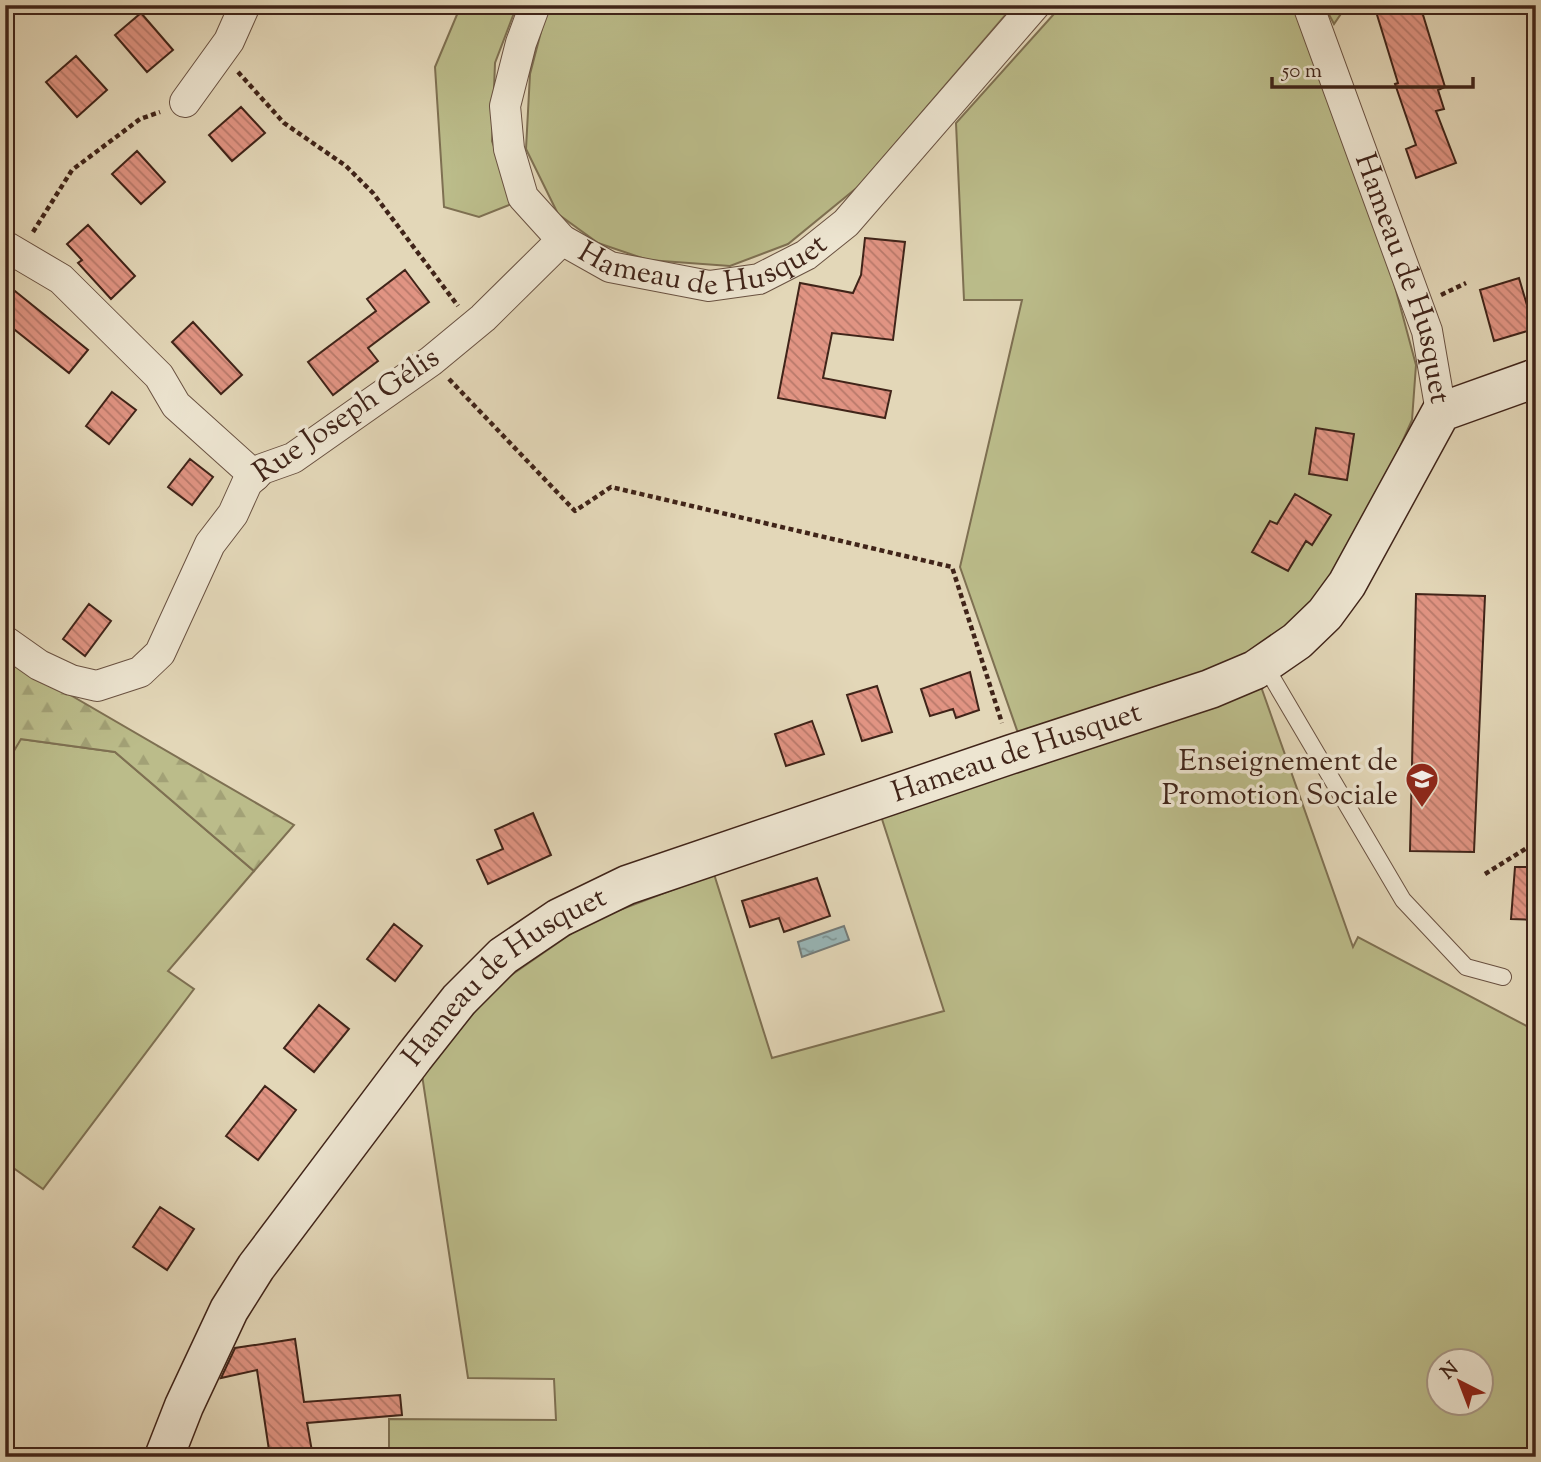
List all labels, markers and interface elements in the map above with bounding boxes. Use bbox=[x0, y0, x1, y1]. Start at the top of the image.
scale bar bbox=[1272, 46, 1473, 90]
text: 50 m bbox=[1281, 57, 1322, 87]
street label: Hameau de Husquet bbox=[1343, 148, 1461, 407]
street label: Hameau de Husquet bbox=[569, 214, 831, 260]
text: Hameau de Husquet bbox=[570, 224, 837, 308]
street label: Rue Joseph Gélis bbox=[245, 338, 449, 494]
street label: Hameau de Husquet bbox=[886, 691, 1147, 815]
place label: Enseignement de Promotion Sociale bbox=[1162, 741, 1398, 818]
school or university icon: Enseignement de Promotion Sociale bbox=[1403, 760, 1441, 809]
street label: Hameau de Husquet bbox=[392, 877, 614, 1076]
north arrow bbox=[1426, 1346, 1496, 1416]
text: N bbox=[1436, 1356, 1465, 1386]

